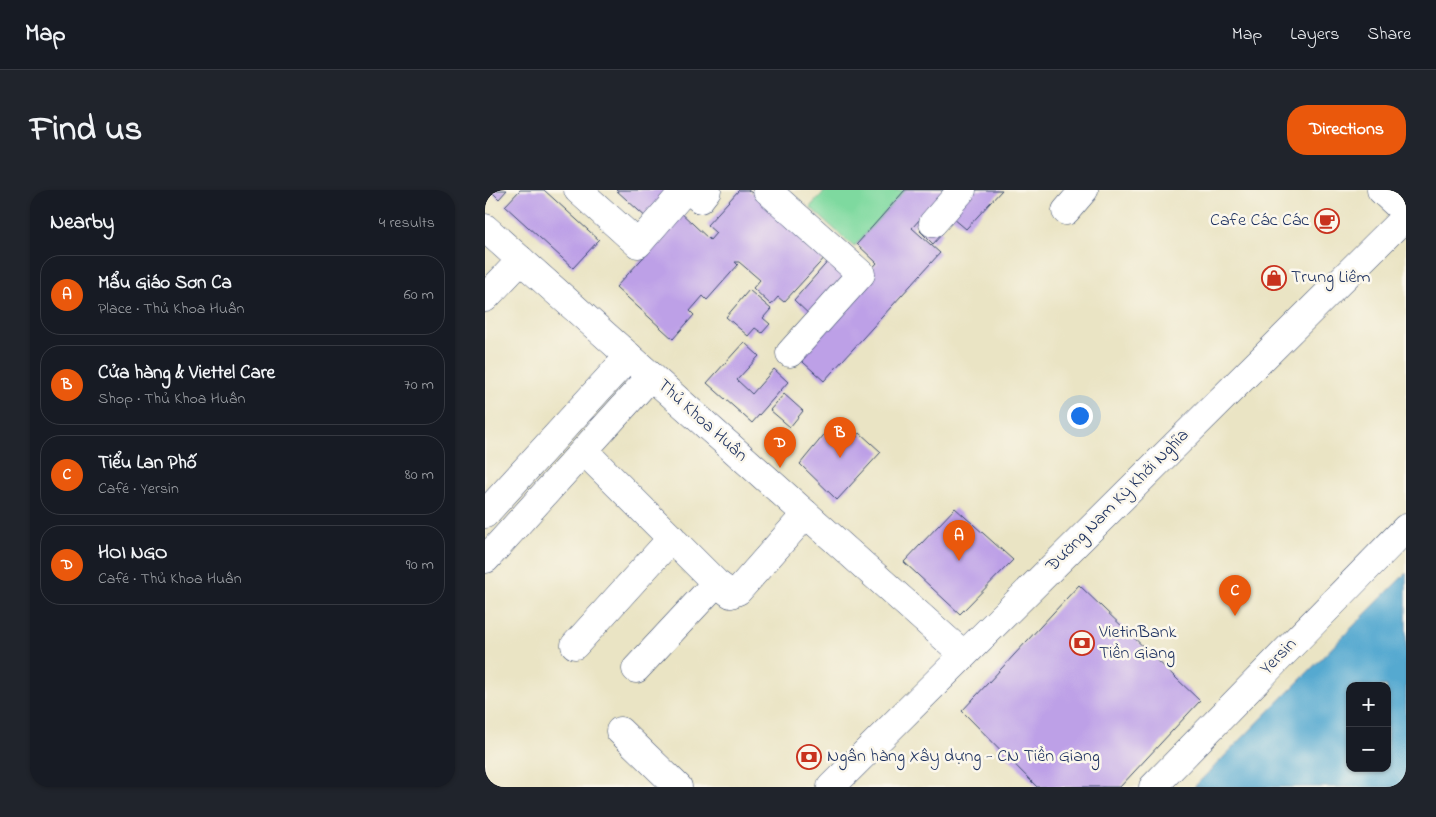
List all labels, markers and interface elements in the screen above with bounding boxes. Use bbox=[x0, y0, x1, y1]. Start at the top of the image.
text: Map bbox=[25, 17, 66, 52]
text: Map bbox=[1232, 22, 1262, 48]
text: Layers bbox=[1290, 22, 1340, 48]
text: Share bbox=[1368, 22, 1411, 48]
text: Find us bbox=[30, 105, 142, 156]
button: Directions bbox=[1287, 105, 1406, 155]
text: Nearby bbox=[50, 208, 114, 238]
place label: Cafe Các Các bbox=[1210, 208, 1309, 234]
cafe icon: Cafe Các Các bbox=[1314, 208, 1340, 234]
text: 4 results bbox=[379, 211, 435, 235]
shop icon: Trung Liêm bbox=[1261, 265, 1287, 291]
place label: Trung Liêm bbox=[1291, 265, 1371, 292]
text: Mẩu Giáo Sơn Ca bbox=[98, 270, 232, 297]
text: A bbox=[62, 283, 72, 307]
text: 60 m bbox=[404, 283, 434, 307]
text: Place · Thủ Khoa Huân bbox=[98, 297, 244, 321]
text: Cửa hàng & Viettel Care bbox=[98, 360, 275, 387]
text: B bbox=[62, 373, 72, 397]
text: 70 m bbox=[404, 373, 434, 397]
street label: Thủ Khoa Huân bbox=[651, 373, 753, 469]
text: Shop · Thủ Khoa Huân bbox=[98, 387, 245, 411]
your location bbox=[1067, 403, 1093, 429]
pin: B bbox=[824, 417, 856, 458]
street label: Đường Nam Kỳ Khởi Nghĩa bbox=[1040, 423, 1196, 580]
pin: D bbox=[764, 427, 796, 468]
text: Tiểu Lan Phố bbox=[98, 450, 197, 477]
text: C bbox=[63, 463, 71, 487]
text: 80 m bbox=[405, 463, 434, 487]
text: Café · Yersin bbox=[98, 477, 179, 501]
pin: A bbox=[943, 520, 975, 561]
text: HOI NGO bbox=[98, 540, 167, 567]
text: D bbox=[61, 553, 73, 577]
text: 90 m bbox=[406, 553, 434, 577]
text: Café · Thủ Khoa Huân bbox=[98, 567, 242, 591]
pin: C bbox=[1219, 575, 1251, 616]
place label: VietinBank Tiền Giang bbox=[1098, 620, 1177, 668]
bank icon: VietinBank Tiền Giang bbox=[1069, 630, 1095, 656]
street label: Yersin bbox=[1255, 632, 1303, 682]
map controls bbox=[1346, 682, 1391, 772]
button: + bbox=[1346, 682, 1391, 727]
button: − bbox=[1346, 727, 1391, 772]
bank icon: Ngân hàng Xây dựng - CN Tiền Giang bbox=[796, 744, 822, 770]
place label: Ngân hàng Xây dựng - CN Tiền Giang bbox=[827, 744, 1100, 771]

